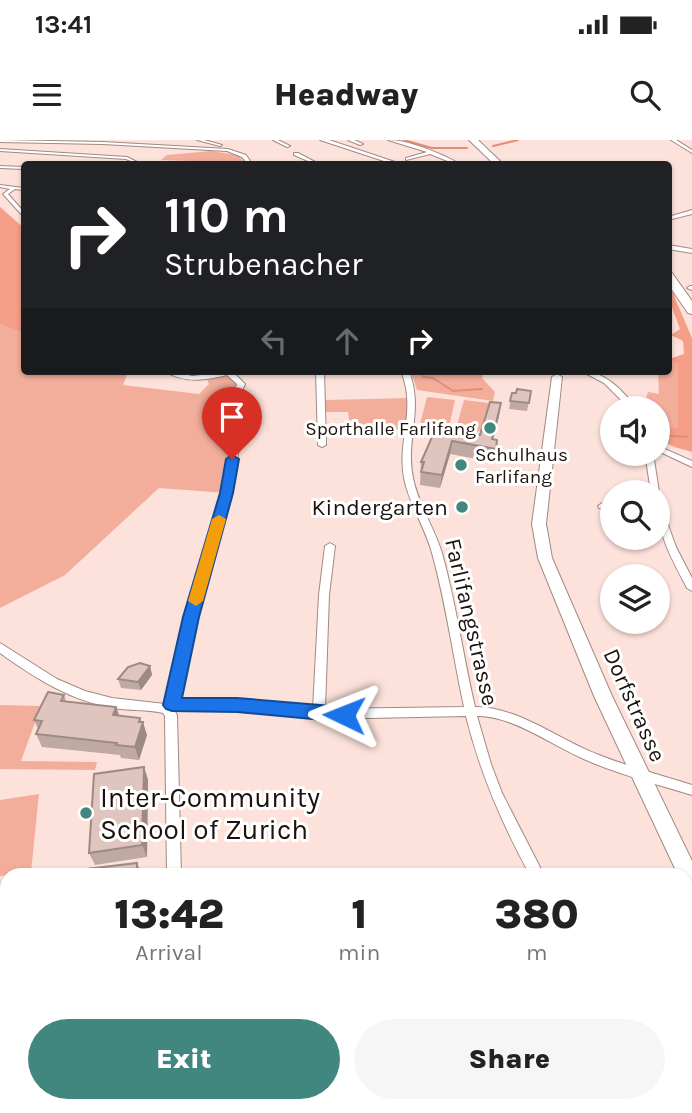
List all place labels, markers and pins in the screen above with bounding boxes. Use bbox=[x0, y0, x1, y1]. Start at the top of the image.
pin bbox=[202, 387, 262, 459]
place label: Sporthalle Farlifang bbox=[305, 418, 476, 440]
marker: Sporthalle Farlifang bbox=[482, 420, 498, 436]
place label: Schulhaus Farlifang bbox=[475, 444, 568, 488]
marker: Schulhaus Farlifang bbox=[453, 457, 469, 473]
place label: Kindergarten bbox=[312, 494, 448, 521]
marker: Kindergarten bbox=[454, 499, 470, 515]
place label: Inter-Community School of Zurich bbox=[100, 781, 320, 846]
marker: Inter-Community School of Zurich bbox=[78, 805, 94, 821]

